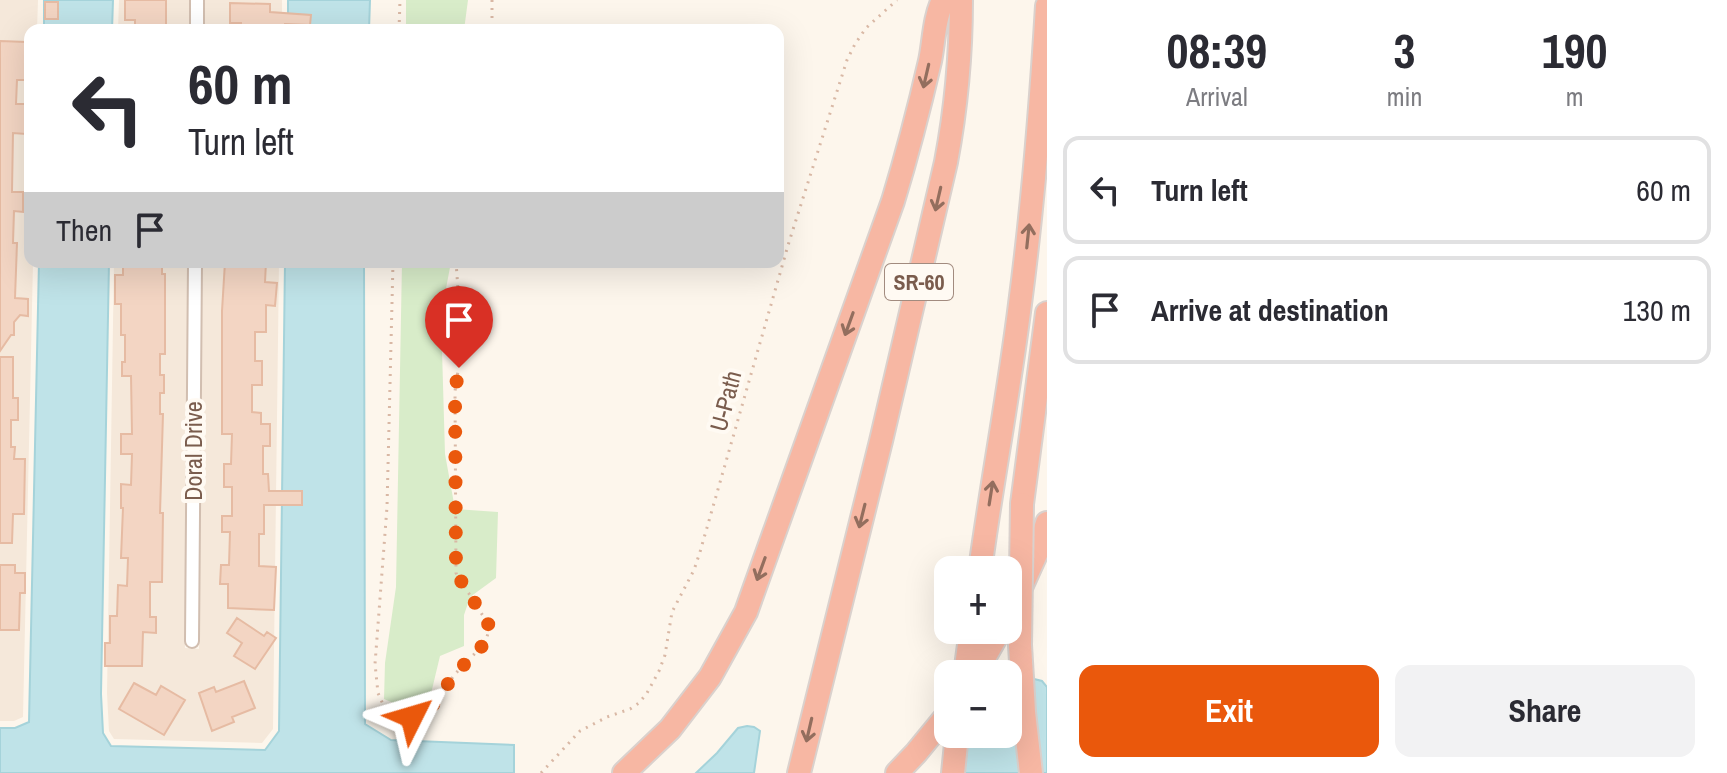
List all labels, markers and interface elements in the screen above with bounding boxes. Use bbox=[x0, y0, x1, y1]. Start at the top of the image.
text: 08:39 bbox=[1167, 18, 1267, 83]
text: 3 bbox=[1394, 18, 1415, 83]
text: 190 bbox=[1542, 18, 1607, 83]
text: 60 m bbox=[188, 46, 293, 121]
icon: left bbox=[56, 56, 160, 160]
one-way arrow bbox=[918, 63, 933, 88]
text: Arrival bbox=[1186, 79, 1248, 114]
text: min bbox=[1387, 79, 1422, 114]
text: m bbox=[1566, 79, 1584, 114]
text: Turn left bbox=[188, 118, 294, 166]
icon: left bbox=[1083, 168, 1127, 212]
text: Turn left bbox=[1151, 170, 1248, 210]
text: 60 m bbox=[1636, 170, 1691, 210]
one-way arrow bbox=[930, 185, 945, 211]
icon: arrive bbox=[128, 208, 172, 252]
text: Then bbox=[56, 210, 112, 250]
one-way arrow bbox=[1021, 223, 1036, 249]
road number: SR-60 bbox=[885, 264, 953, 300]
pin bbox=[425, 286, 493, 368]
icon: arrive bbox=[1083, 288, 1127, 332]
text: Arrive at destination bbox=[1151, 290, 1389, 330]
text: 130 m bbox=[1623, 290, 1691, 330]
icon: arrive bbox=[437, 298, 481, 342]
one-way arrow bbox=[840, 311, 855, 336]
street label: U-Path bbox=[702, 367, 748, 434]
street label: Doral Drive bbox=[177, 401, 209, 501]
one-way arrow bbox=[984, 481, 999, 506]
one-way arrow bbox=[854, 503, 869, 529]
one-way arrow bbox=[753, 556, 768, 581]
map controls bbox=[934, 556, 1022, 748]
button: + bbox=[934, 556, 1022, 644]
button: − bbox=[934, 660, 1022, 748]
button: Exit bbox=[1079, 665, 1379, 757]
button: Share bbox=[1395, 665, 1695, 757]
position arrow bbox=[370, 675, 454, 759]
one-way arrow bbox=[800, 717, 815, 743]

